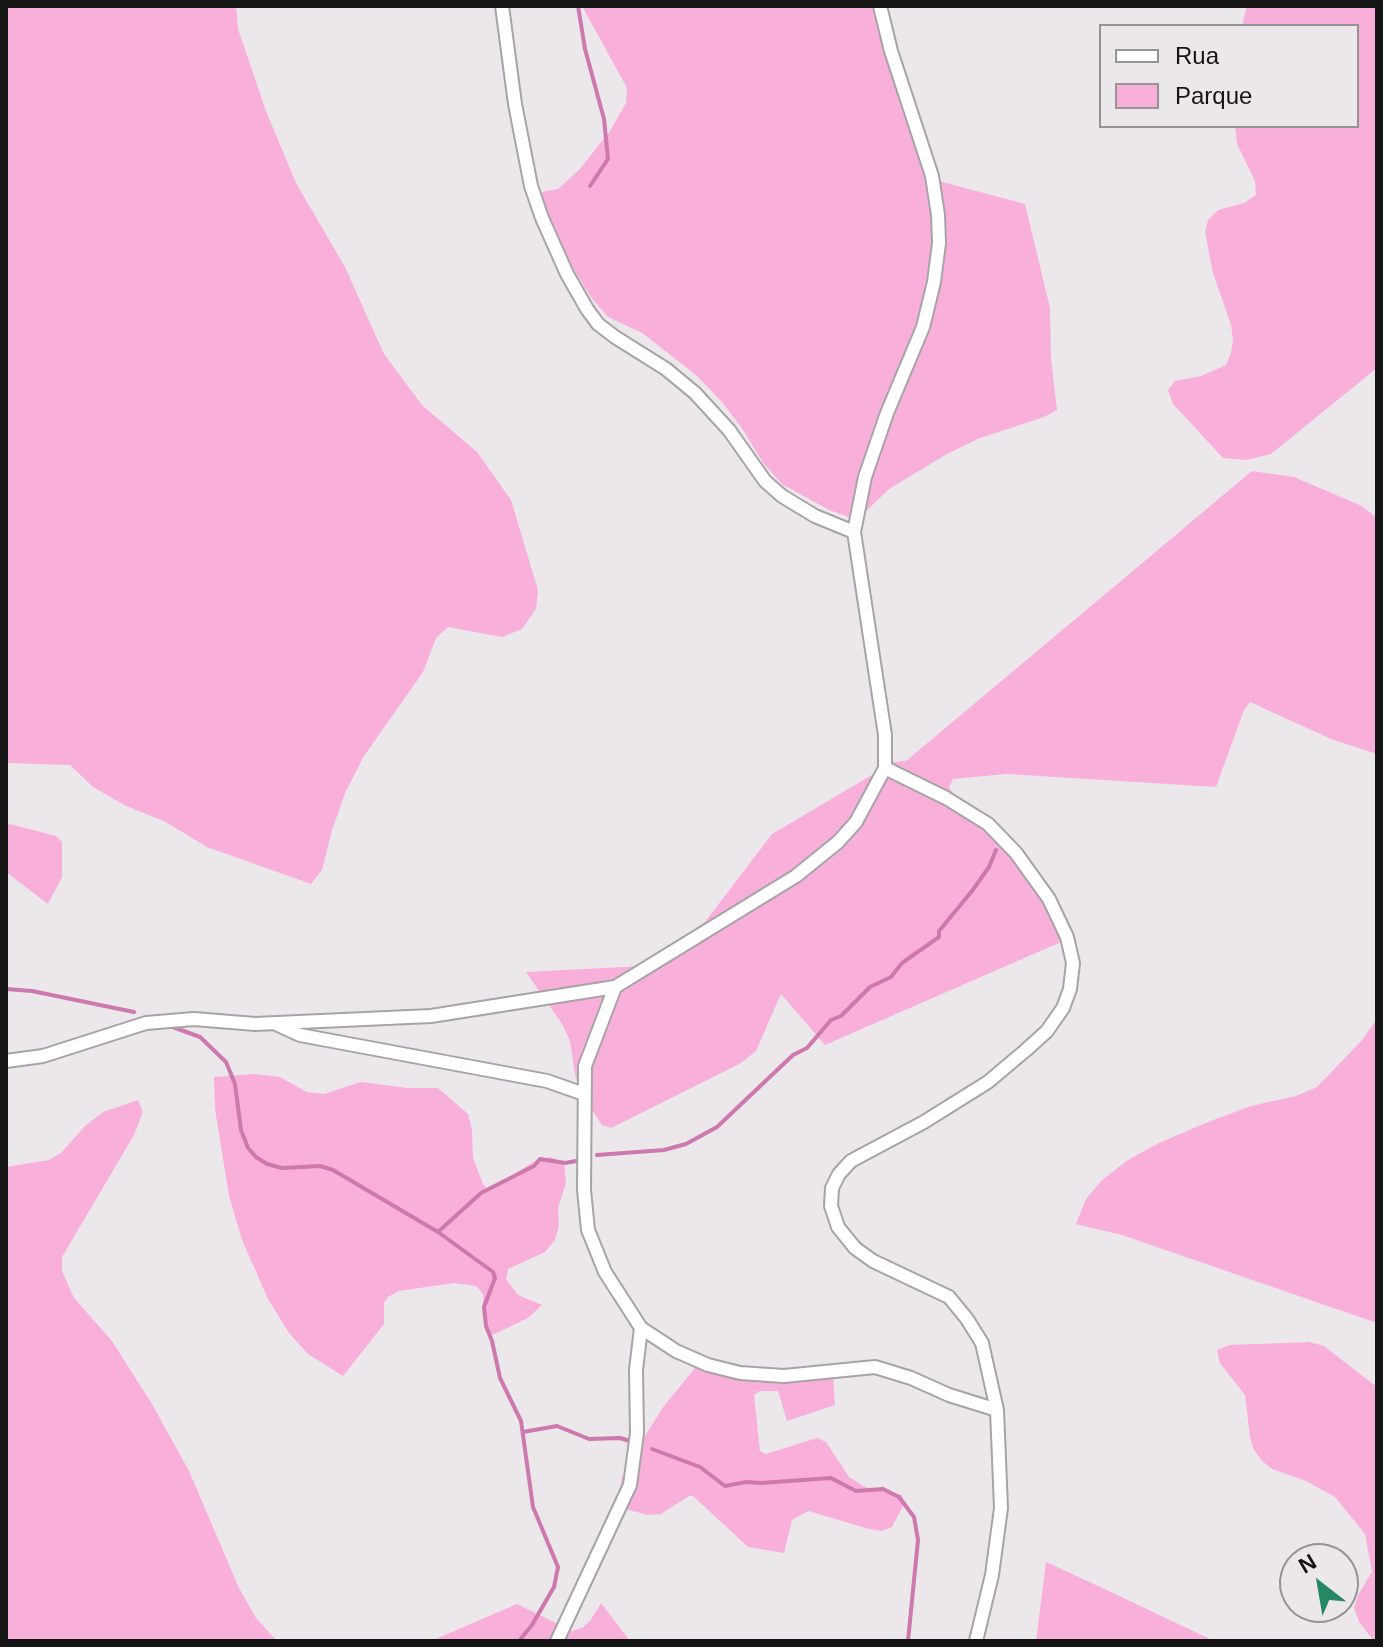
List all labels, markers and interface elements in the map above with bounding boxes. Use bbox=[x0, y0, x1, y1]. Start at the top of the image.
legend bbox=[1099, 24, 1359, 128]
text: Rua bbox=[1175, 42, 1219, 69]
text: Parque bbox=[1175, 82, 1252, 109]
north arrow bbox=[1279, 1543, 1359, 1623]
text: N bbox=[1294, 1549, 1321, 1579]

